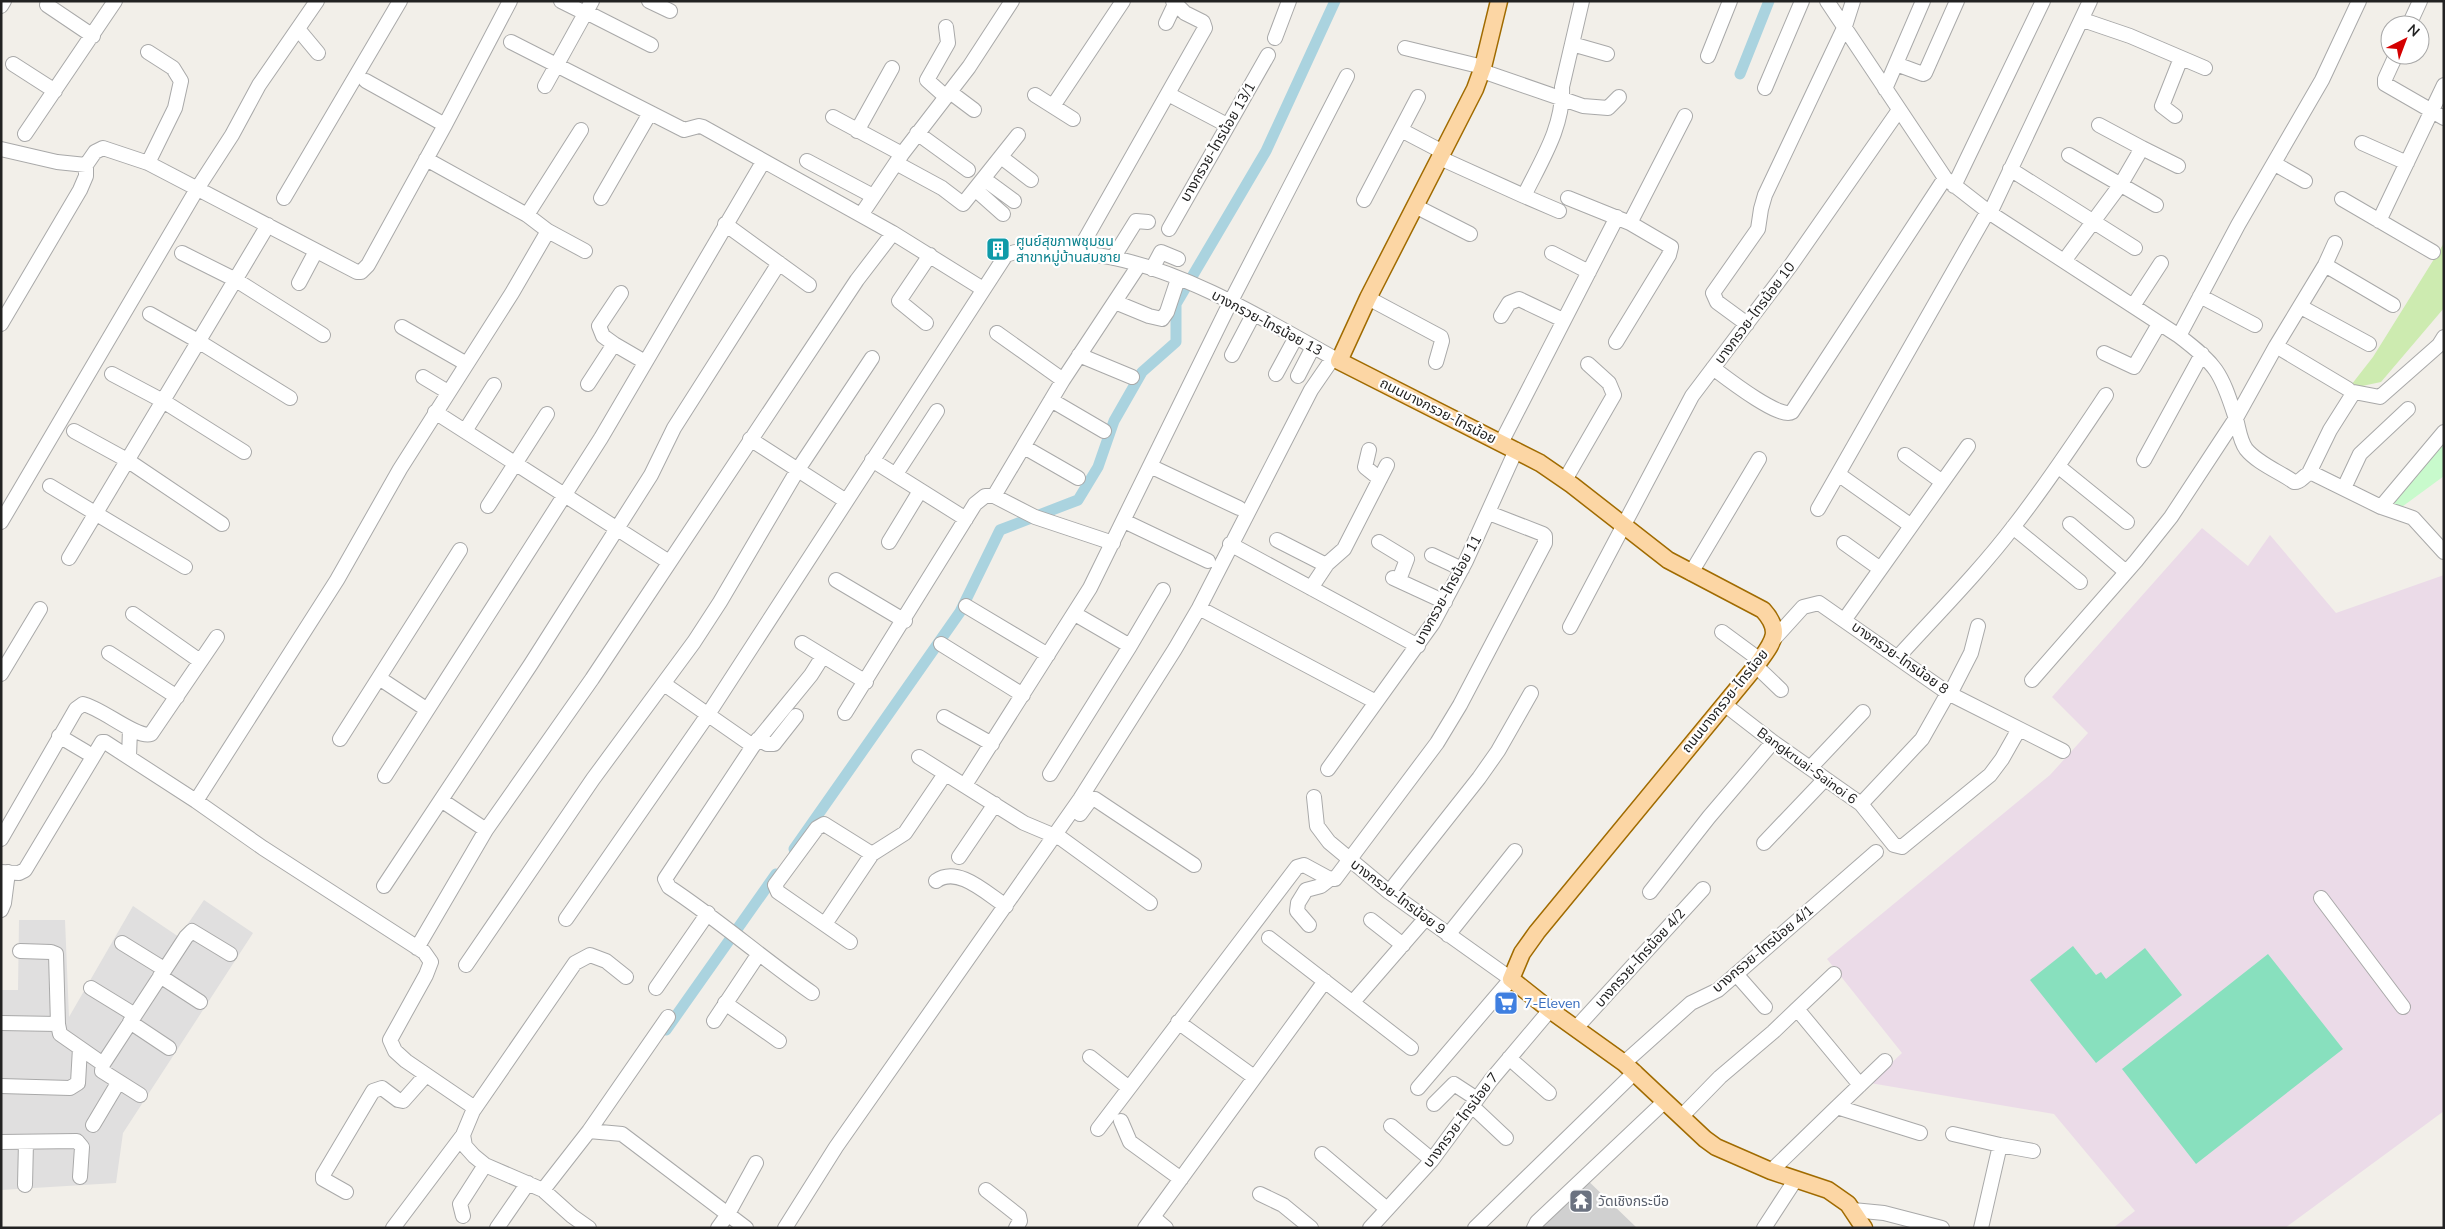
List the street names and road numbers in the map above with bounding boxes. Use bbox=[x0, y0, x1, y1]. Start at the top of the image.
street label: บางกรวย-ไทรน้อย 13/1 bbox=[1176, 79, 1260, 205]
street label: บางกรวย-ไทรน้อย 10 bbox=[1710, 258, 1800, 368]
street label: บางกรวย-ไทรน้อย 13 bbox=[1208, 286, 1326, 360]
street label: ถนนบางกรวย-ไทรน้อย bbox=[1377, 373, 1499, 449]
street label: บางกรวย-ไทรน้อย 11 bbox=[1410, 532, 1486, 648]
street label: บางกรวย-ไทรน้อย 8 bbox=[1848, 617, 1952, 699]
street label: ถนนบางกรวย-ไทรน้อย bbox=[1677, 645, 1773, 757]
street label: Bangkruai-Sainoi 6 bbox=[1753, 723, 1861, 809]
street label: บางกรวย-ไทรน้อย 9 bbox=[1347, 855, 1449, 939]
street label: บางกรวย-ไทรน้อย 4/1 bbox=[1708, 901, 1818, 997]
street label: บางกรวย-ไทรน้อย 4/2 bbox=[1590, 904, 1690, 1012]
street label: บางกรวย-ไทรน้อย 7 bbox=[1419, 1069, 1503, 1171]

